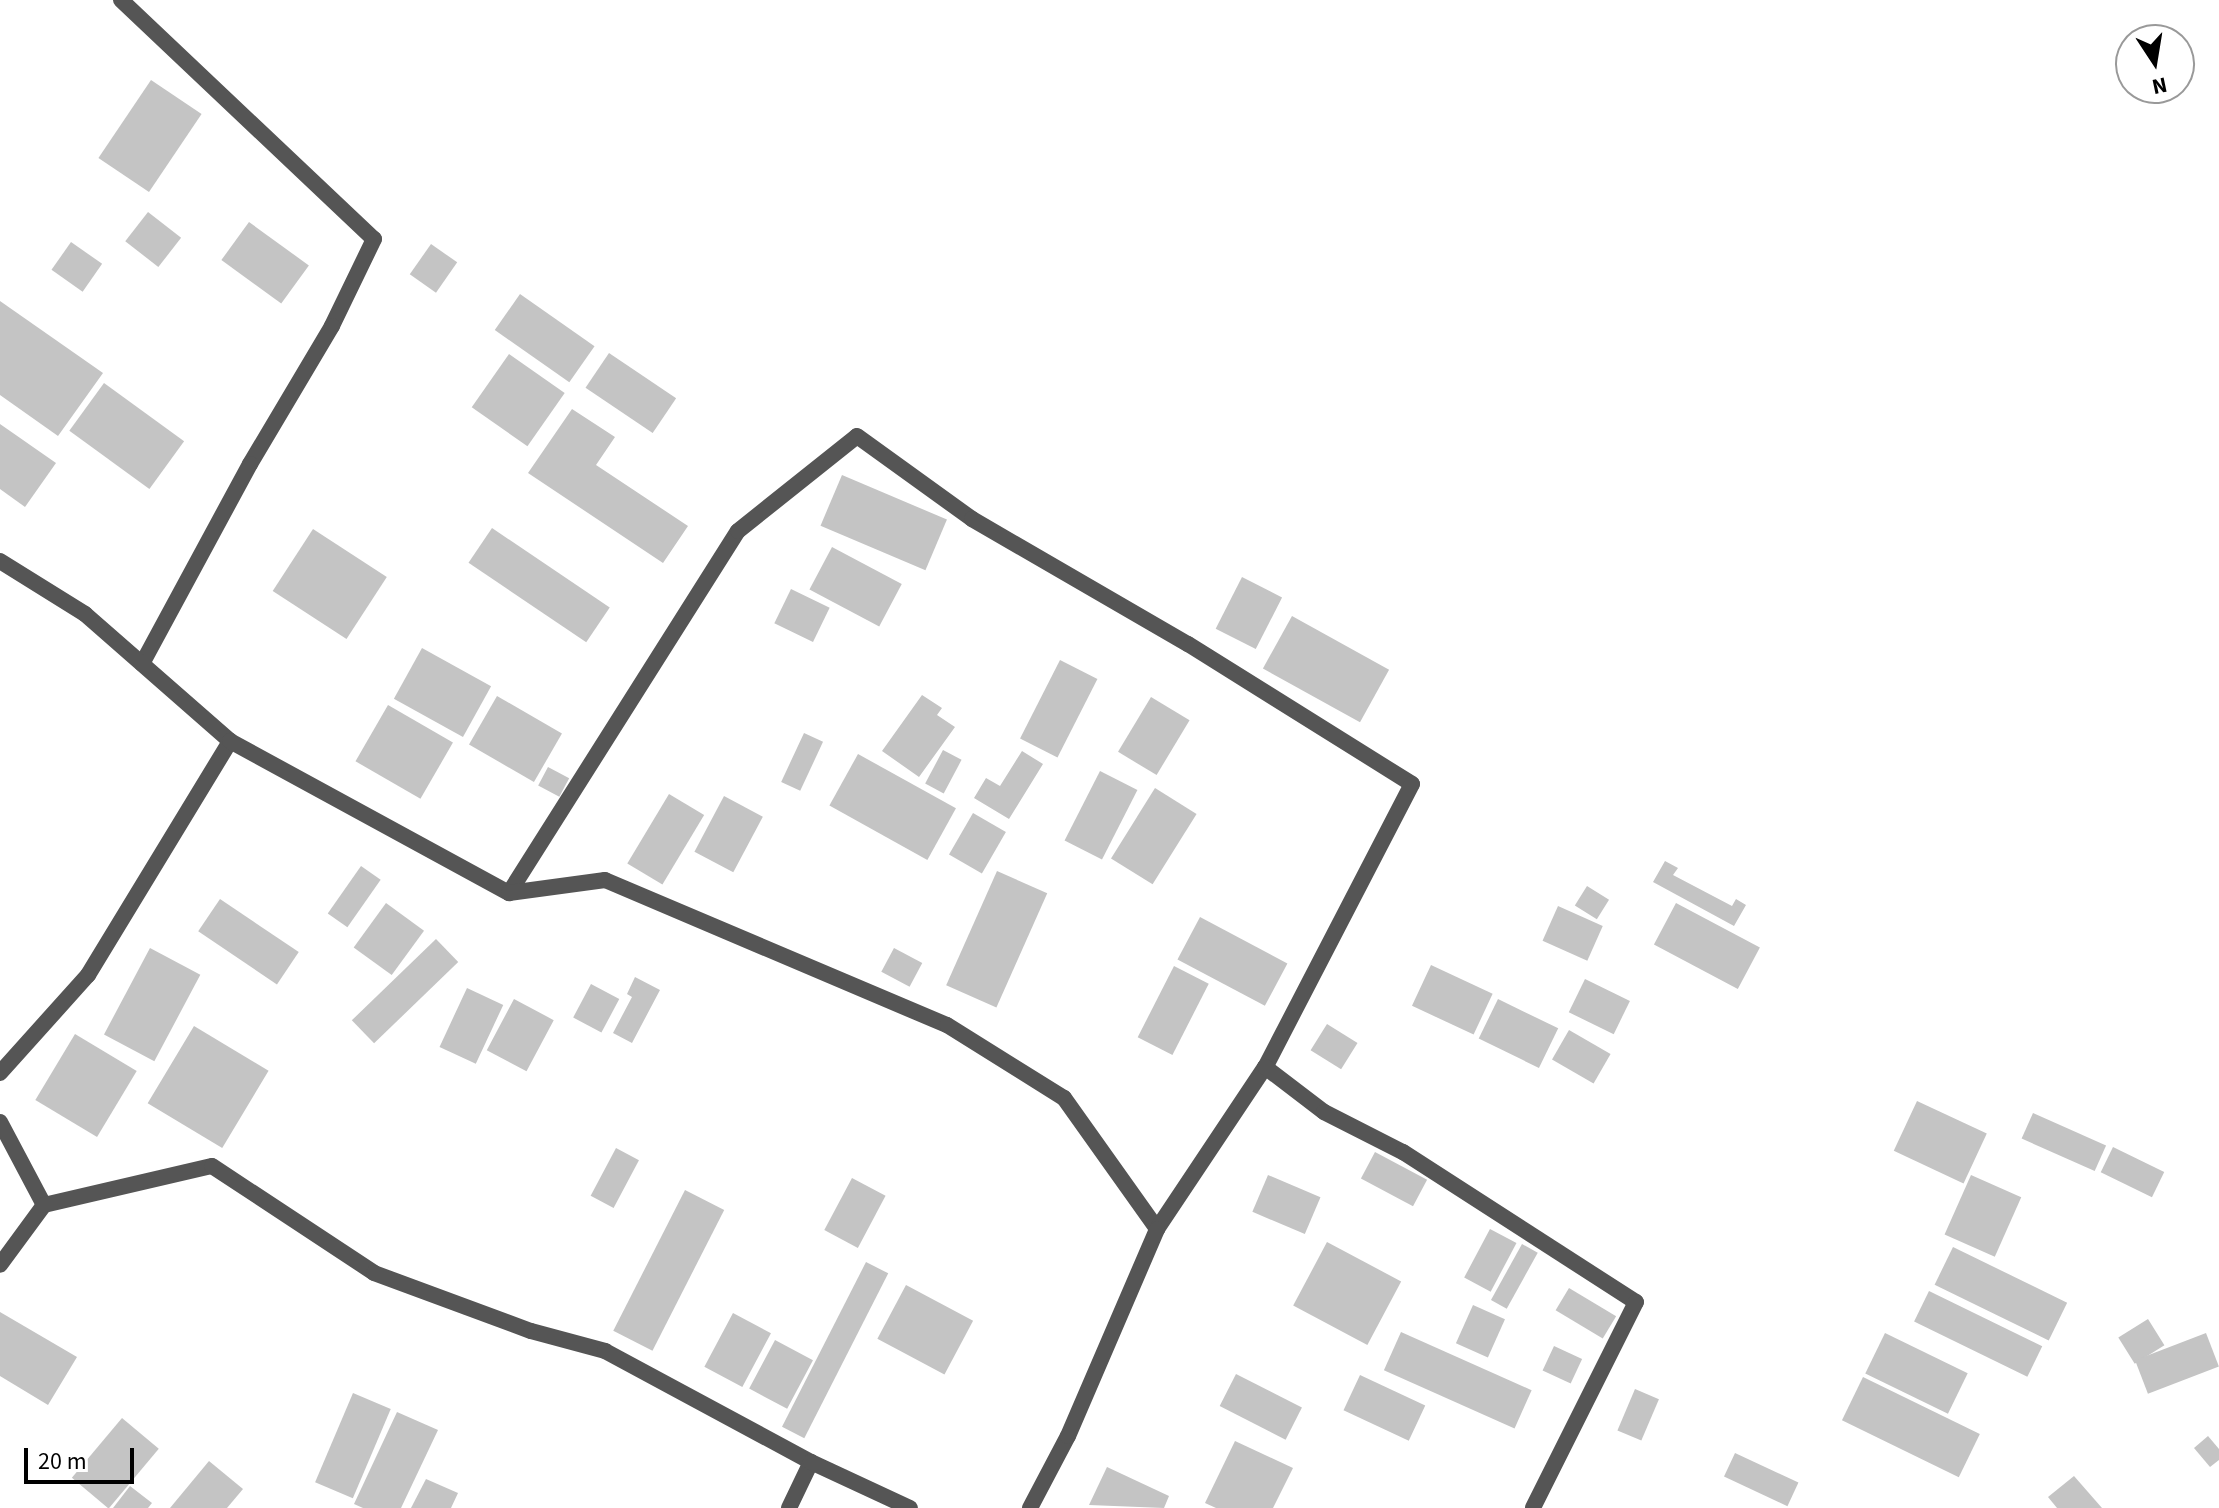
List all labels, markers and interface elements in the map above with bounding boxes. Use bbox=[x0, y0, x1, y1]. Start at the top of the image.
north arrow bbox=[2115, 24, 2195, 104]
text: N bbox=[2149, 68, 2170, 103]
scale bar bbox=[28, 1432, 138, 1482]
text: 20 m bbox=[38, 1444, 87, 1479]

